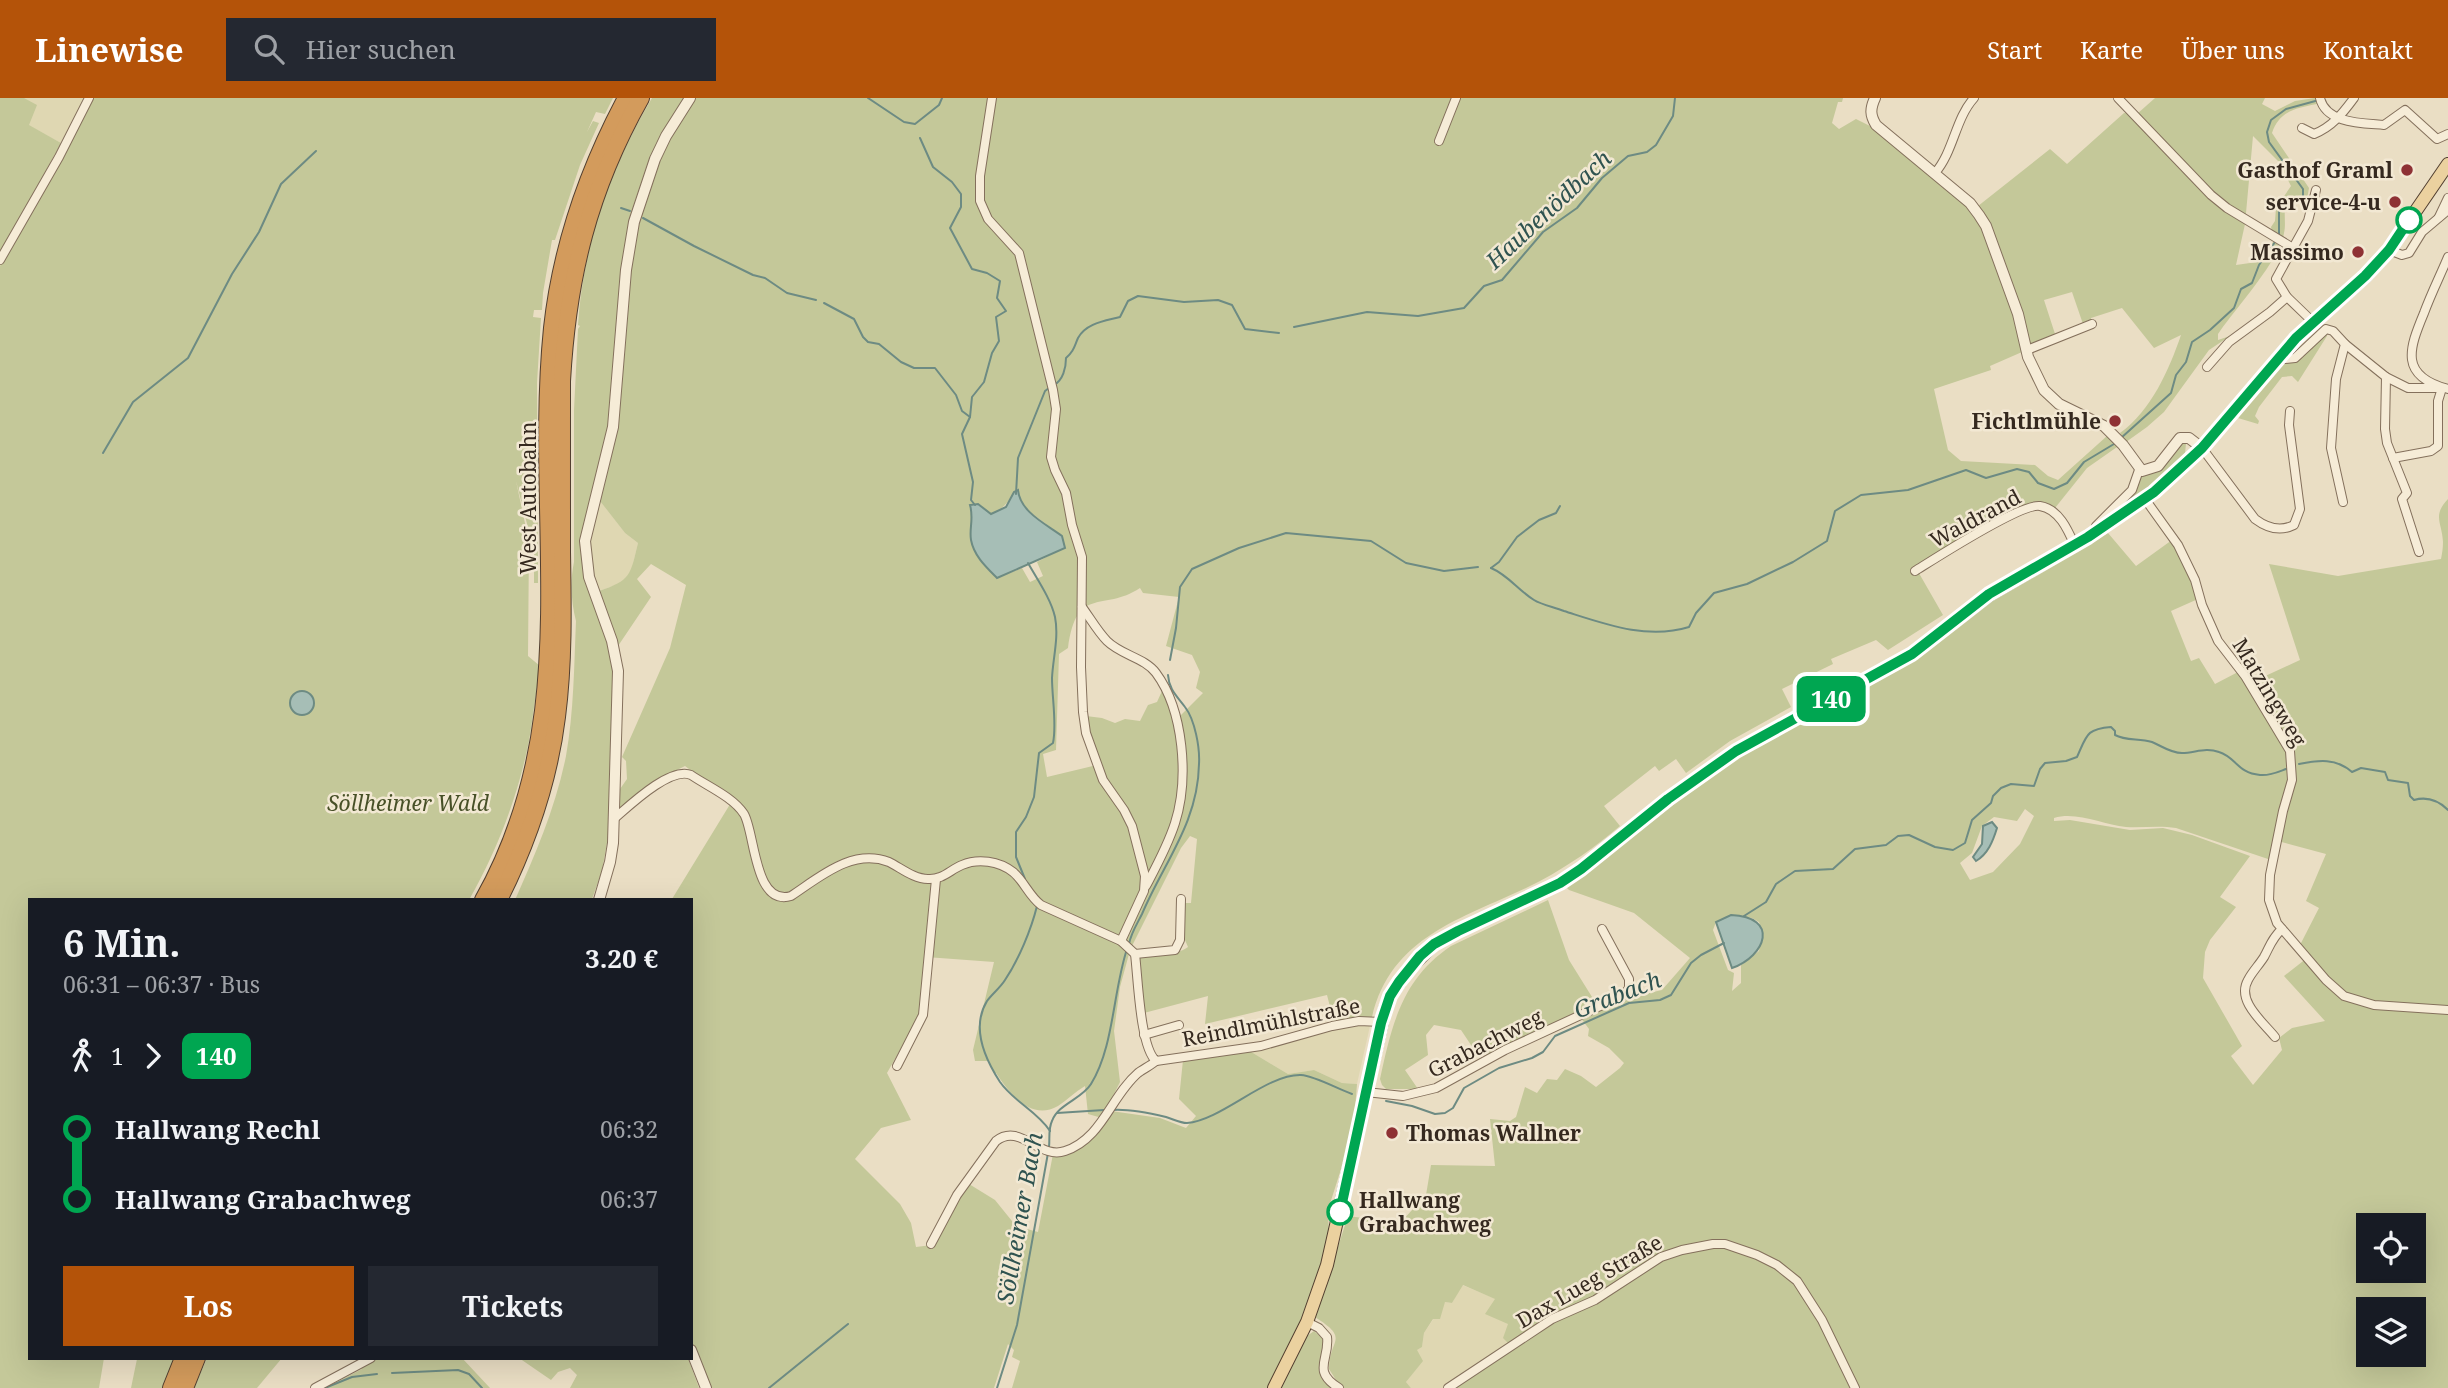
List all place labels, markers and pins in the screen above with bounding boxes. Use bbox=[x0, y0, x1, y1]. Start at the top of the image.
place label: Gasthof Graml bbox=[2237, 156, 2394, 184]
marker: Gasthof Graml bbox=[2399, 162, 2415, 178]
place label: service-4-u bbox=[2266, 188, 2381, 216]
marker: service-4-u bbox=[2387, 194, 2403, 210]
unlabelled marker bbox=[2396, 207, 2422, 233]
place label: Massimo bbox=[2250, 238, 2344, 266]
marker: Massimo bbox=[2350, 244, 2366, 260]
place label: Fichtlmühle bbox=[1971, 407, 2101, 435]
marker: Fichtlmühle bbox=[2107, 413, 2123, 429]
place label: Thomas Wallner bbox=[1406, 1119, 1581, 1147]
marker: Thomas Wallner bbox=[1384, 1125, 1400, 1141]
place label: Hallwang Grabachweg bbox=[1359, 1186, 1492, 1238]
marker: Hallwang Grabachweg bbox=[1327, 1199, 1353, 1225]

